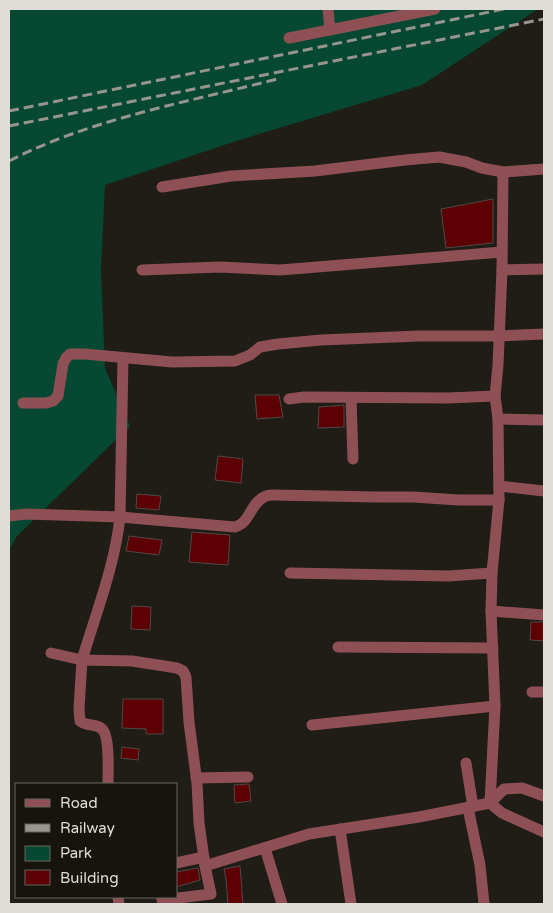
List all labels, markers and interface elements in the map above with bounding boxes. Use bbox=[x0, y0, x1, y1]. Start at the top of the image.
legend bbox=[15, 783, 178, 898]
text: Road bbox=[60, 794, 98, 812]
text: Railway bbox=[60, 819, 115, 837]
text: Park bbox=[60, 844, 92, 862]
text: Building bbox=[60, 869, 119, 887]

